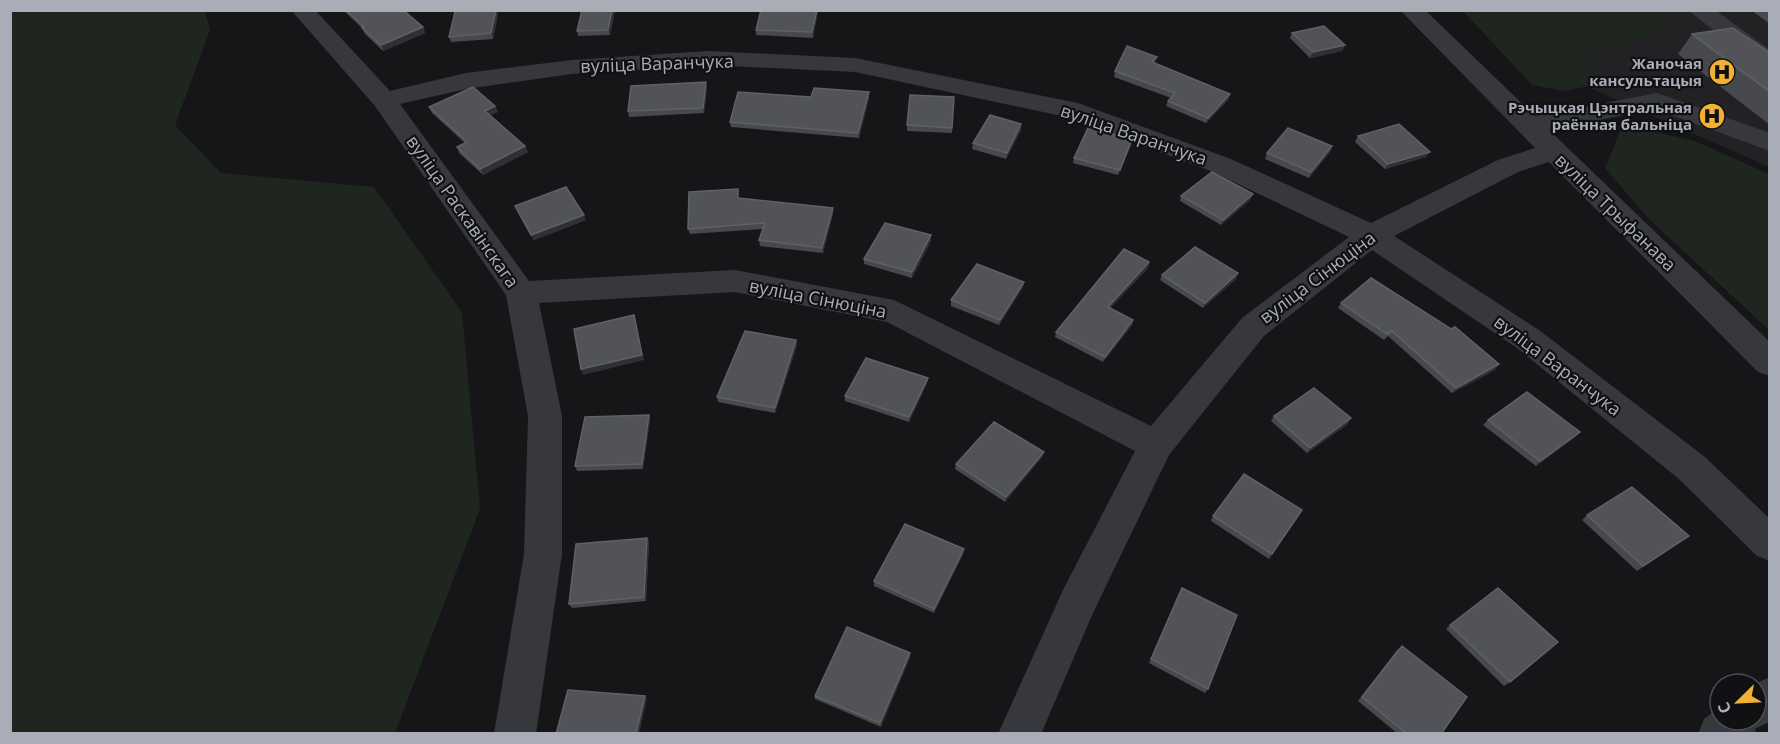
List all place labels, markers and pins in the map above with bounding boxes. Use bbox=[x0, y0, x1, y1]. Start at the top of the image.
place label: Жаночая кансультацыя bbox=[1589, 53, 1702, 90]
hospital icon: Жаночая кансультацыя bbox=[1707, 57, 1737, 87]
place label: Рэчыцкая Цэнтральная раённая бальніца bbox=[1508, 97, 1692, 134]
hospital icon: Рэчыцкая Цэнтральная раённая бальніца bbox=[1697, 101, 1727, 131]

